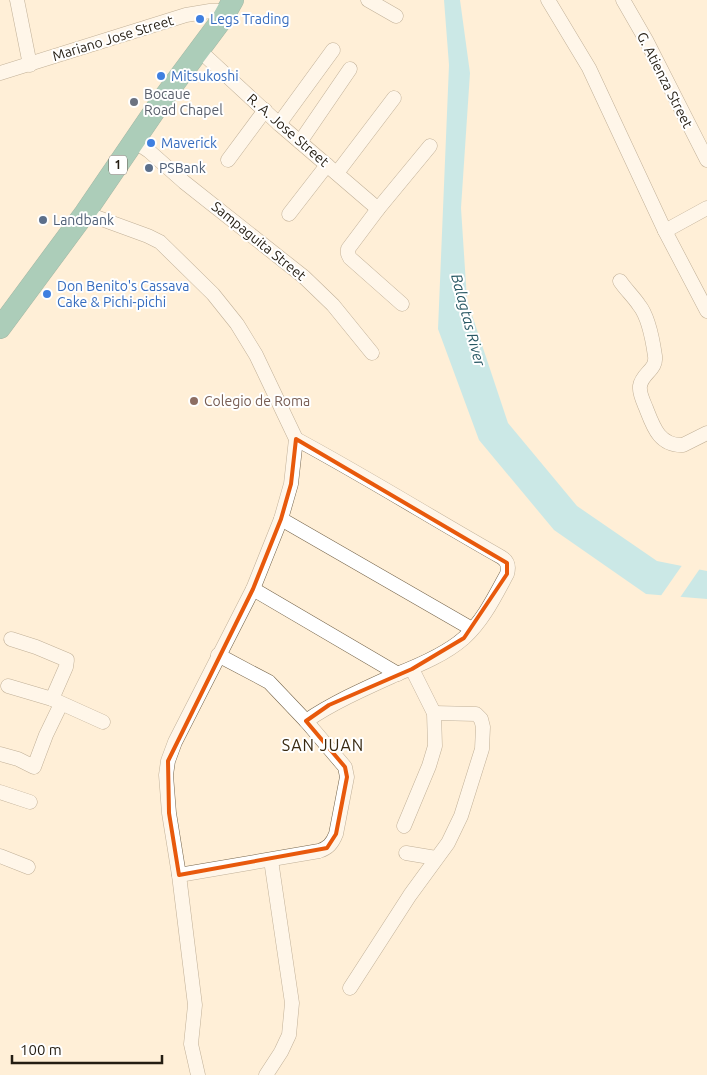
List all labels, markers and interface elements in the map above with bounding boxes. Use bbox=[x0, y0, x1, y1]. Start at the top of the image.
place label: Legs Trading bbox=[210, 11, 290, 27]
street label: Mariano Jose Street bbox=[50, 12, 176, 64]
marker: Legs Trading bbox=[194, 13, 206, 25]
street label: G. Atienza Street bbox=[634, 29, 696, 131]
place label: Mitsukoshi bbox=[171, 68, 239, 84]
marker: Mitsukoshi bbox=[155, 70, 167, 82]
place label: Bocaue Road Chapel bbox=[144, 86, 223, 118]
street label: R. A. Jose Street bbox=[244, 90, 332, 170]
marker: Bocaue Road Chapel bbox=[128, 96, 140, 108]
place label: Maverick bbox=[161, 135, 217, 151]
marker: Maverick bbox=[145, 137, 157, 149]
road number: 1 bbox=[109, 156, 127, 174]
place label: PSBank bbox=[159, 160, 206, 176]
marker: PSBank bbox=[143, 162, 155, 174]
street label: Sampaguita Street bbox=[209, 198, 310, 284]
place label: Landbank bbox=[53, 212, 114, 228]
marker: Landbank bbox=[37, 214, 49, 226]
water label: Balagtas River bbox=[448, 272, 489, 369]
place label: Don Benito's Cassava Cake & Pichi-pichi bbox=[57, 278, 189, 310]
marker: Don Benito's Cassava Cake & Pichi-pichi bbox=[41, 288, 53, 300]
place label: Colegio de Roma bbox=[204, 393, 310, 409]
marker: Colegio de Roma bbox=[188, 395, 200, 407]
district label: SAN JUAN bbox=[282, 736, 364, 754]
scale bar bbox=[12, 1032, 162, 1064]
text: 100 m bbox=[20, 1041, 62, 1058]

